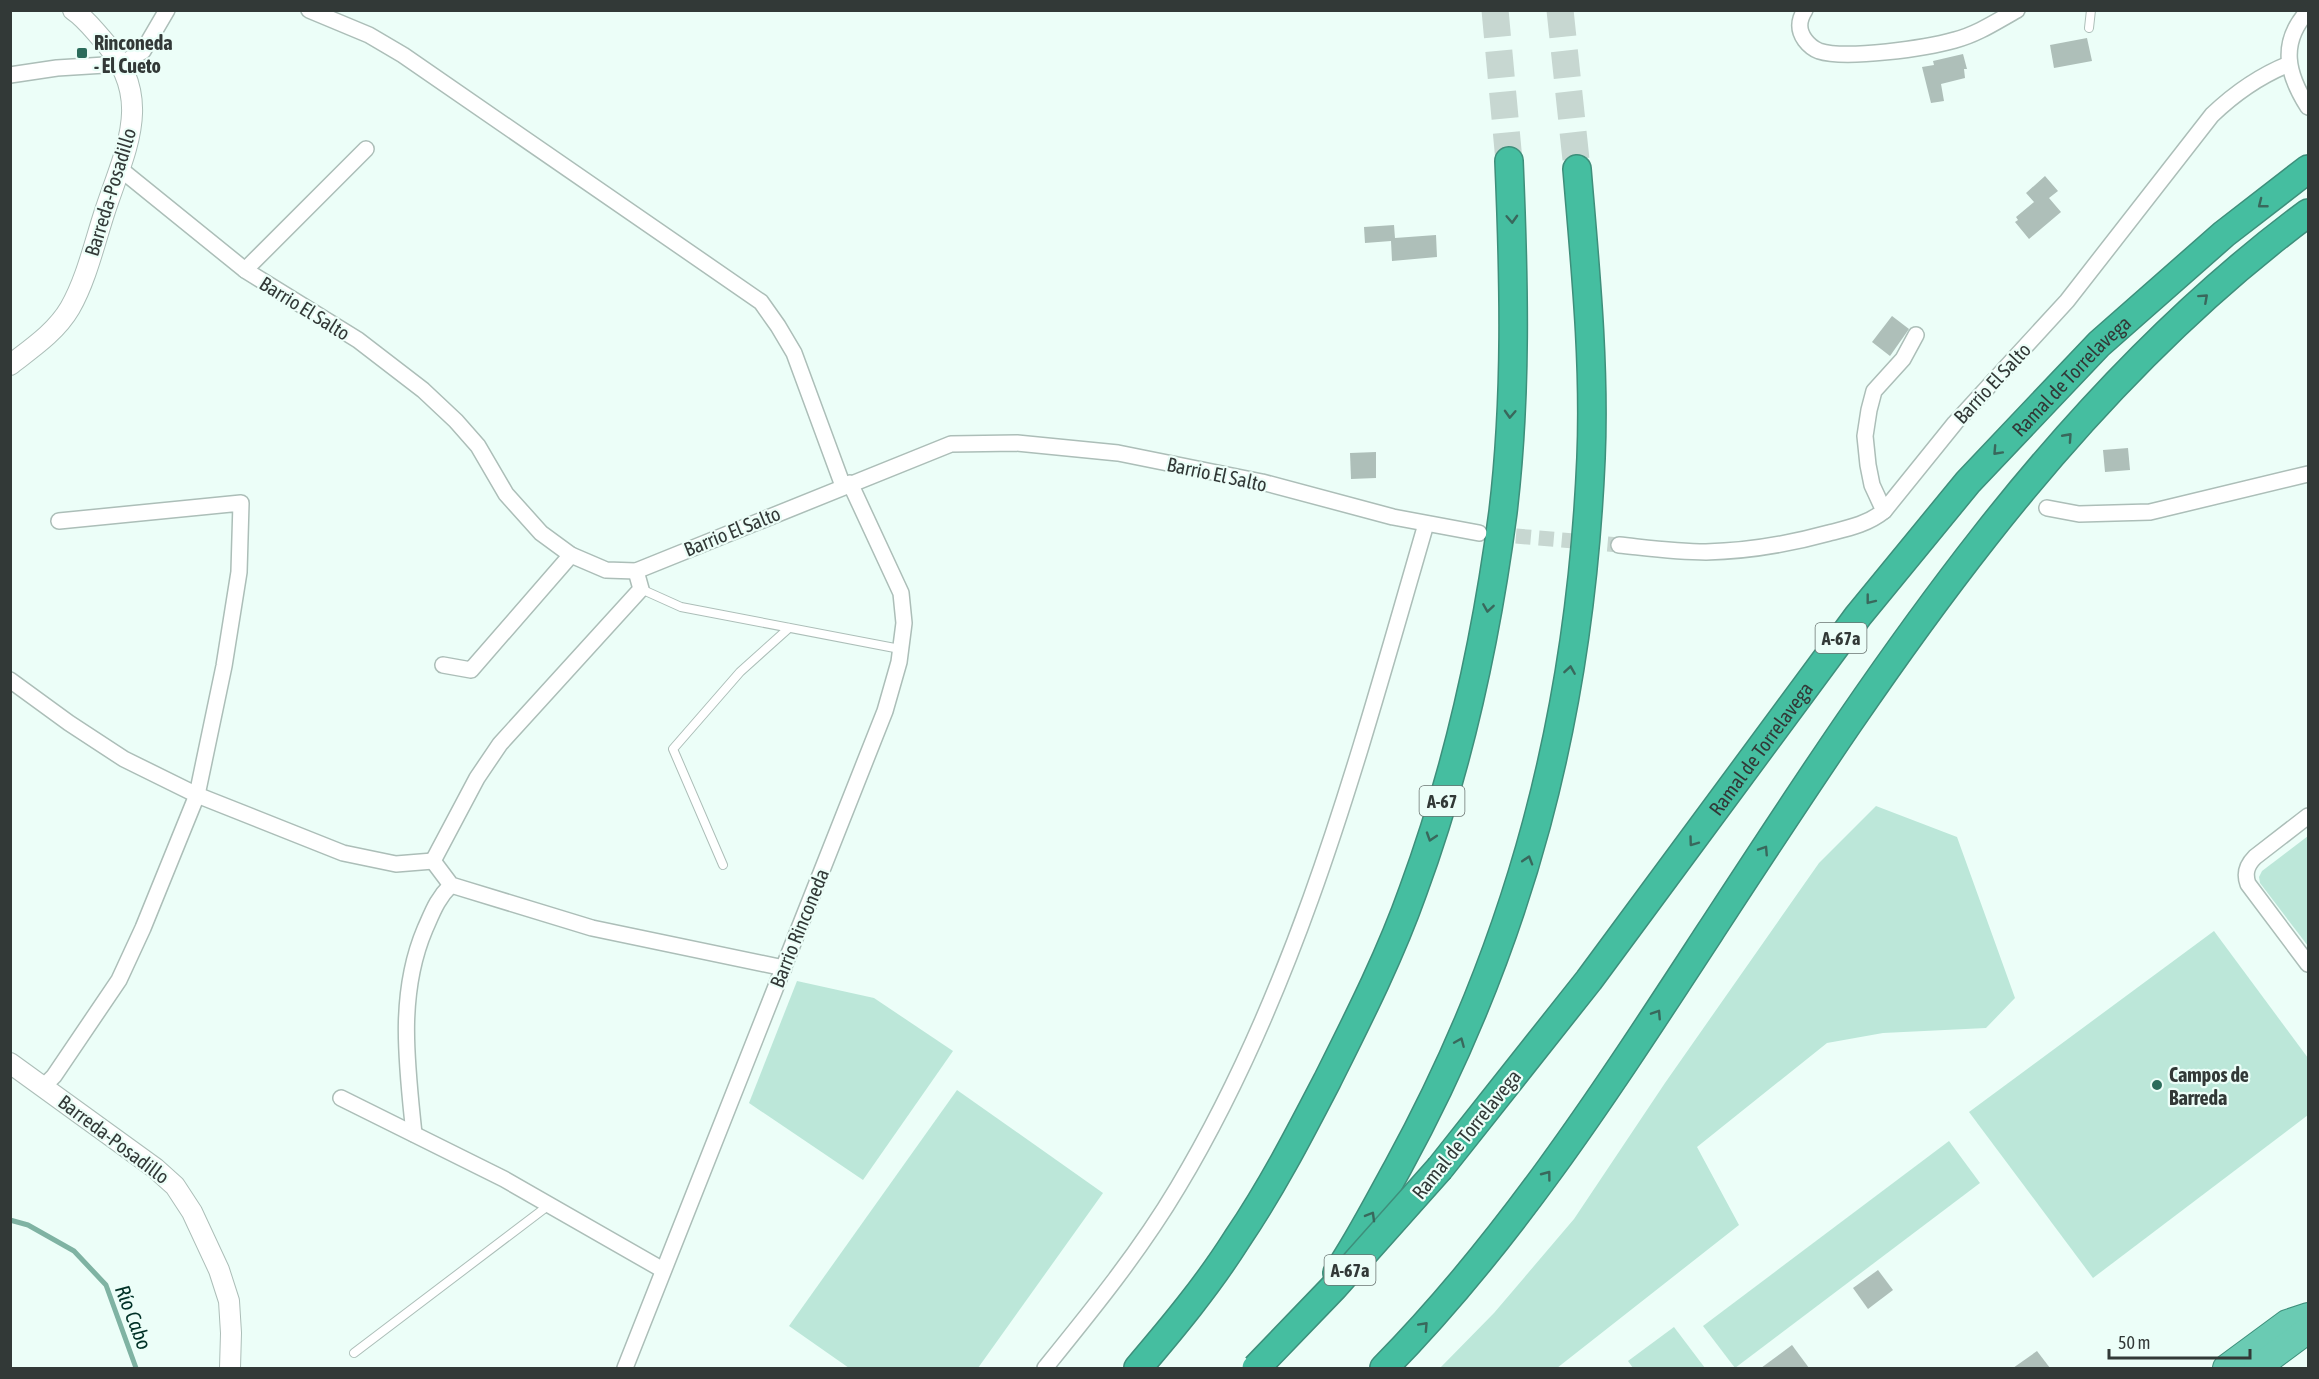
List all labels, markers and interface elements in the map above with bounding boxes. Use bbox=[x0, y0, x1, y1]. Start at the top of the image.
place label: Rinconeda - El Cueto bbox=[94, 31, 173, 77]
marker: Rinconeda - El Cueto bbox=[75, 46, 89, 60]
street label: Barreda-Posadillo bbox=[80, 125, 140, 259]
one-way arrow bbox=[2257, 197, 2268, 208]
one-way arrow bbox=[1505, 215, 1518, 224]
street label: Barrio El Salto bbox=[256, 271, 354, 345]
one-way arrow bbox=[2197, 294, 2208, 305]
street label: Ramal de Torrelavega bbox=[2007, 310, 2135, 440]
street label: Barrio El Salto bbox=[1949, 338, 2035, 428]
one-way arrow bbox=[1504, 410, 1517, 419]
one-way arrow bbox=[2061, 434, 2072, 444]
one-way arrow bbox=[1993, 444, 2004, 455]
street label: Barrio El Salto bbox=[1165, 452, 1269, 496]
street label: Barrio El Salto bbox=[680, 501, 784, 561]
one-way arrow bbox=[1867, 593, 1878, 604]
one-way arrow bbox=[1483, 603, 1495, 612]
road number: A-67a bbox=[1816, 623, 1866, 653]
one-way arrow bbox=[1564, 665, 1576, 674]
street label: Ramal de Torrelavega bbox=[1704, 677, 1817, 819]
road number: A-67 bbox=[1420, 786, 1464, 816]
one-way arrow bbox=[1426, 831, 1438, 842]
one-way arrow bbox=[1689, 835, 1700, 846]
one-way arrow bbox=[1756, 846, 1767, 857]
one-way arrow bbox=[1521, 855, 1533, 866]
street label: Barrio Rinconeda bbox=[765, 865, 833, 991]
one-way arrow bbox=[1650, 1009, 1661, 1020]
one-way arrow bbox=[1453, 1037, 1465, 1048]
place label: Campos de Barreda bbox=[2169, 1063, 2249, 1109]
street label: Ramal de Torrelavega bbox=[1407, 1065, 1525, 1203]
marker: Campos de Barreda bbox=[2150, 1078, 2164, 1092]
street label: Barreda-Posadillo bbox=[54, 1090, 174, 1188]
one-way arrow bbox=[1540, 1170, 1551, 1181]
one-way arrow bbox=[1364, 1212, 1375, 1222]
road number: A-67a bbox=[1324, 1255, 1376, 1285]
water label: Río Cabo bbox=[111, 1281, 157, 1353]
one-way arrow bbox=[1417, 1322, 1428, 1333]
scale bar bbox=[2109, 1322, 2250, 1360]
text: 50 m bbox=[2118, 1332, 2150, 1353]

